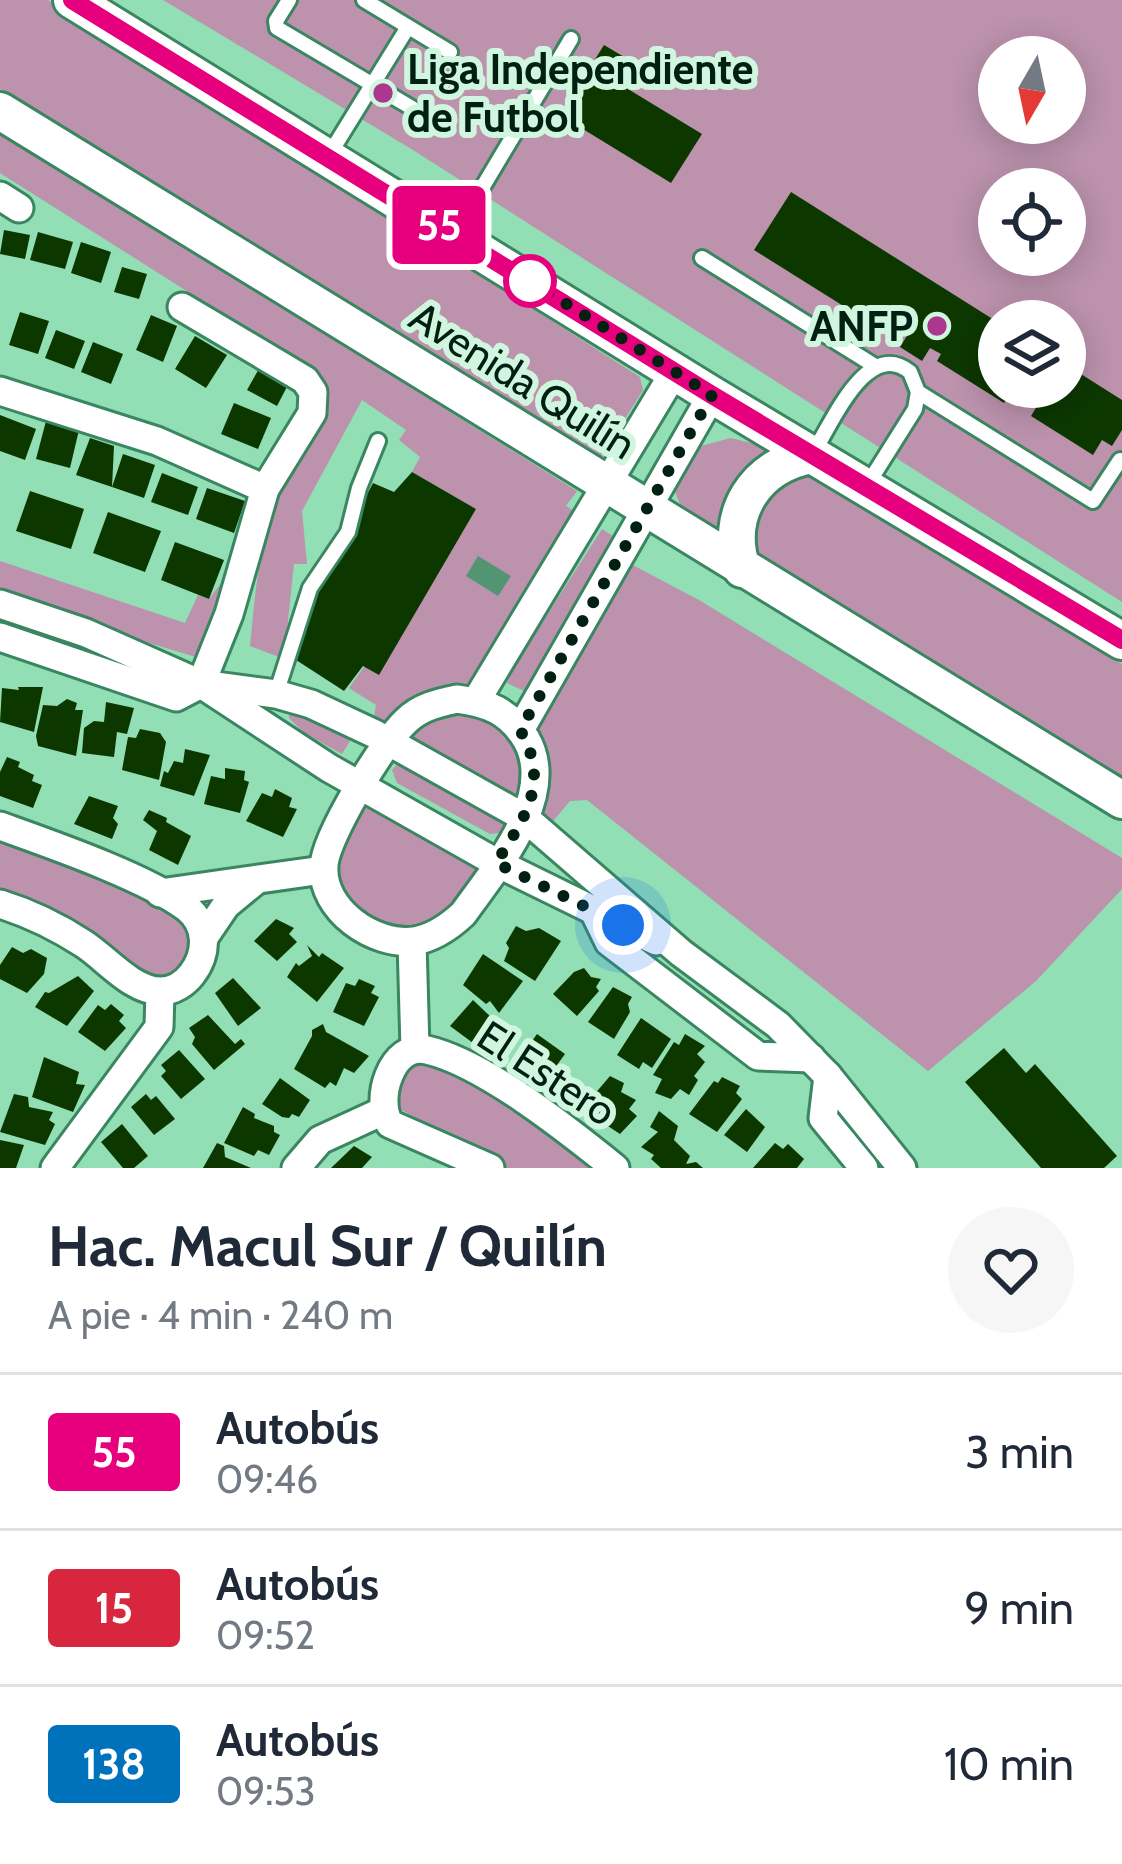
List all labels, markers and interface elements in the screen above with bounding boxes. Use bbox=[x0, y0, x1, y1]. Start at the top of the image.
north arrow bbox=[978, 36, 1086, 144]
map controls bbox=[978, 36, 1086, 408]
place label: Liga Independiente de Futbol bbox=[407, 43, 753, 143]
marker: Liga Independiente de Futbol bbox=[370, 80, 396, 106]
button: locate bbox=[978, 168, 1086, 276]
line badge: 55 bbox=[385, 186, 493, 264]
text: 55 bbox=[416, 199, 462, 251]
unlabelled marker bbox=[505, 256, 555, 306]
street label: Avenida Quilín bbox=[400, 290, 646, 470]
place label: ANFP bbox=[810, 300, 913, 352]
button: layers bbox=[978, 300, 1086, 408]
marker: ANFP bbox=[924, 313, 950, 339]
your location bbox=[593, 895, 653, 955]
street label: El Estero bbox=[468, 1009, 626, 1137]
button: heart bbox=[948, 1207, 1074, 1333]
text: Hac. Macul Sur / Quilín bbox=[48, 1211, 607, 1280]
text: A pie · 4 min · 240 m bbox=[48, 1291, 393, 1339]
text: Autobús bbox=[216, 1401, 379, 1455]
text: 3 min bbox=[965, 1425, 1074, 1479]
text: 55 bbox=[91, 1426, 137, 1478]
text: 09:46 bbox=[216, 1455, 318, 1503]
text: Autobús bbox=[216, 1557, 379, 1611]
text: 9 min bbox=[964, 1581, 1074, 1635]
text: 15 bbox=[95, 1582, 133, 1634]
text: 09:52 bbox=[216, 1611, 315, 1659]
text: Autobús bbox=[216, 1713, 379, 1767]
text: 10 min bbox=[944, 1737, 1074, 1791]
text: 138 bbox=[82, 1738, 146, 1790]
text: 09:53 bbox=[216, 1767, 316, 1815]

